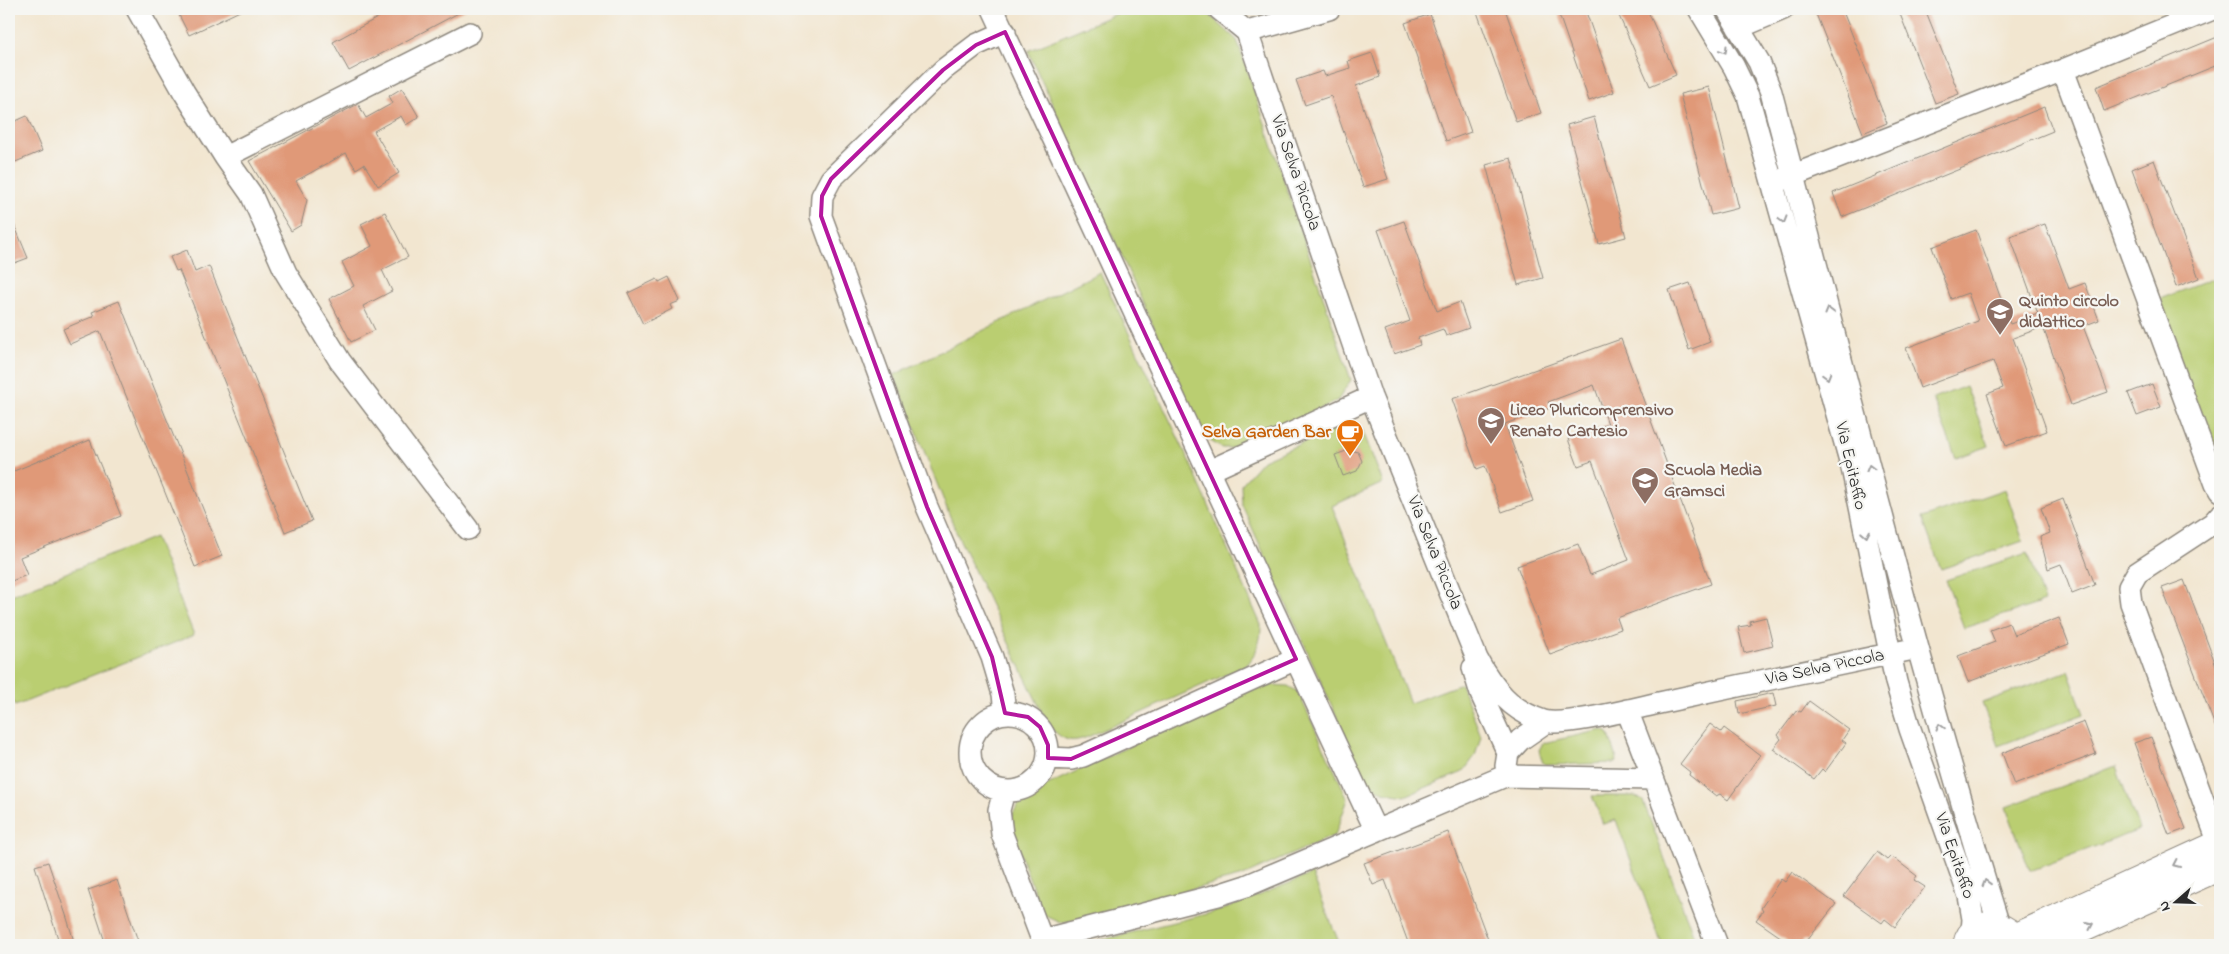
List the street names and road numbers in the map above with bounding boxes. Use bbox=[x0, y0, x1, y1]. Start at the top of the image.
street label: Via Selva Piccola bbox=[1263, 111, 1327, 234]
street label: Via Epitaffio bbox=[1827, 418, 1873, 513]
street label: Via Selva Piccola bbox=[1399, 491, 1469, 614]
street label: Via Selva Piccola bbox=[1762, 643, 1887, 693]
street label: Via Epitaffio bbox=[1927, 808, 1981, 903]

